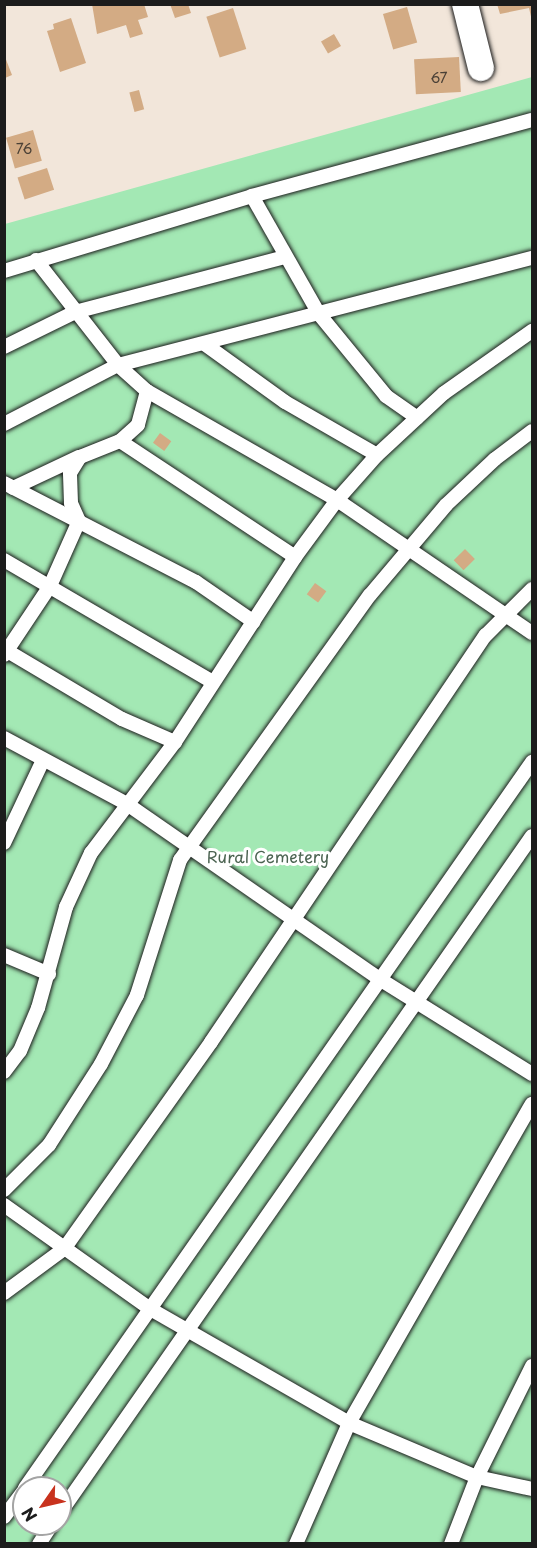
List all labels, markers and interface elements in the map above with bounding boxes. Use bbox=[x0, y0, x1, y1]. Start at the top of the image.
house number: 67 bbox=[430, 70, 448, 86]
house number: 76 bbox=[16, 141, 32, 157]
park label: Rural Cemetery bbox=[207, 846, 329, 866]
north arrow bbox=[12, 1476, 72, 1536]
text: N bbox=[15, 1503, 42, 1527]

